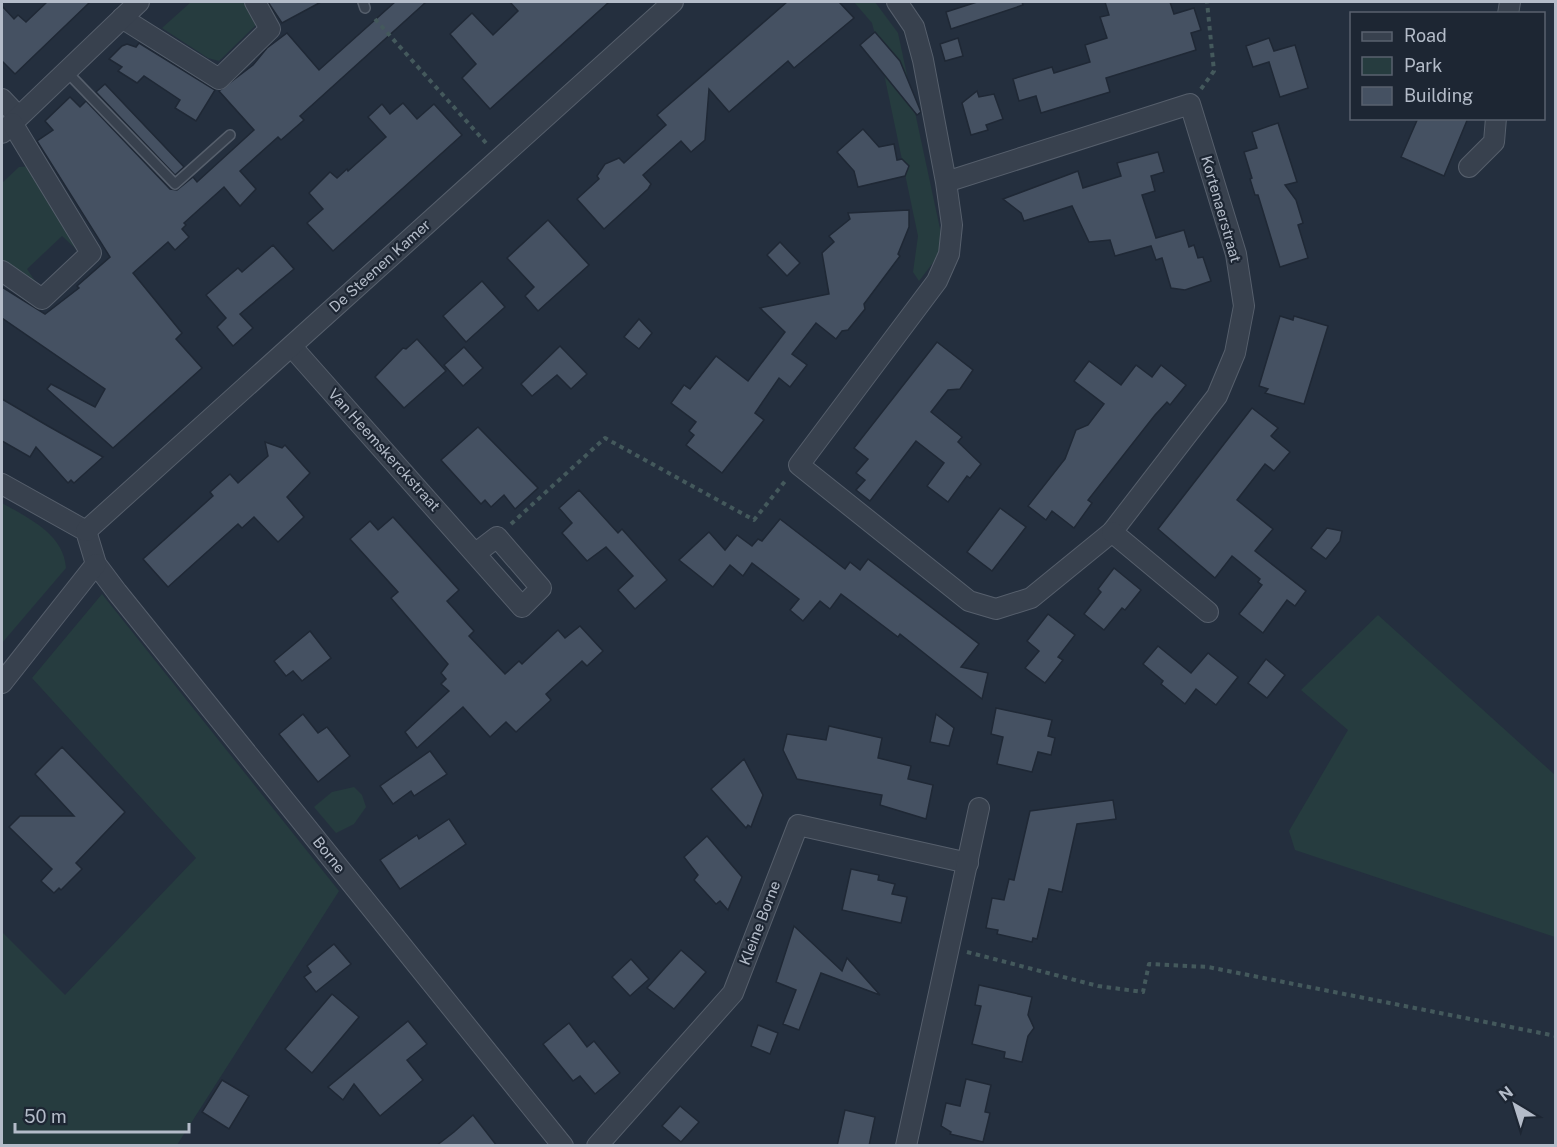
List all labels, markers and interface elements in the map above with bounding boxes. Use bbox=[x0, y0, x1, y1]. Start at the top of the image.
legend bbox=[1350, 12, 1545, 120]
text: Road bbox=[1404, 25, 1447, 46]
text: Park bbox=[1404, 55, 1442, 76]
text: Building bbox=[1404, 85, 1473, 106]
street label: Kortenaerstraat bbox=[1198, 154, 1245, 264]
street label: De Steenen Kamer bbox=[326, 216, 434, 315]
street label: Van Heemskerckstraat bbox=[325, 385, 444, 514]
street label: Borne bbox=[310, 833, 349, 876]
street label: Kleine Borne bbox=[736, 878, 783, 967]
north arrow bbox=[1485, 1075, 1545, 1135]
text: N bbox=[1495, 1082, 1517, 1105]
scale bar bbox=[15, 1096, 189, 1134]
text: 50 m bbox=[24, 1106, 67, 1127]

